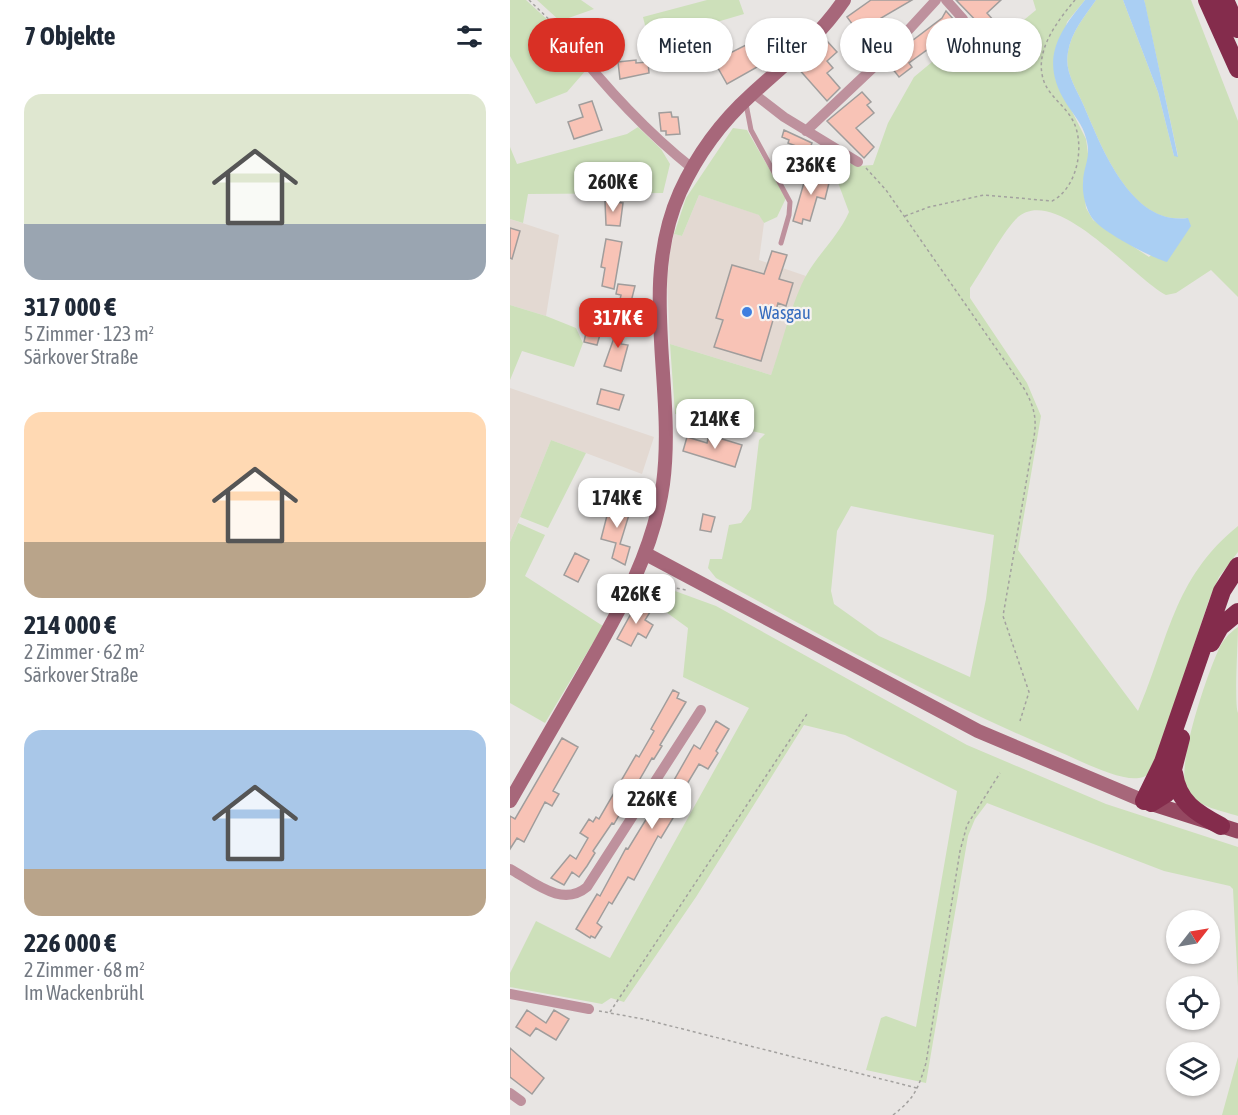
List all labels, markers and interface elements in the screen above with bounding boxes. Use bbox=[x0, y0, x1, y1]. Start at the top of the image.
chip: Kaufen bbox=[528, 18, 625, 72]
chip: Mieten bbox=[637, 18, 733, 72]
chip: Filter bbox=[745, 18, 828, 72]
chip: Neu bbox=[840, 18, 914, 72]
chip: Wohnung bbox=[926, 18, 1042, 72]
icon: filters bbox=[453, 20, 486, 53]
text: 7 Objekte bbox=[24, 21, 116, 51]
icon: home bbox=[201, 133, 309, 241]
pin: 236K € bbox=[762, 145, 860, 196]
text: 236K € bbox=[786, 153, 836, 176]
pin: 260K € bbox=[564, 162, 662, 213]
text: 260K € bbox=[588, 170, 638, 193]
text: 317 000 € bbox=[24, 292, 116, 322]
pin: 317K € bbox=[569, 298, 667, 349]
place label: Wasgau bbox=[759, 302, 811, 323]
marker: Wasgau bbox=[740, 305, 754, 319]
text: 317K € bbox=[593, 306, 643, 329]
text: 5 Zimmer · 123 m² bbox=[24, 322, 154, 345]
text: Särkover Straße bbox=[24, 345, 138, 368]
pin: 214K € bbox=[666, 399, 764, 450]
text: 214K € bbox=[690, 407, 740, 430]
icon: home bbox=[201, 451, 309, 559]
pin: 174K € bbox=[568, 478, 666, 529]
text: 174K € bbox=[592, 486, 642, 509]
pin: 426K € bbox=[587, 574, 685, 625]
text: 426K € bbox=[611, 582, 661, 605]
text: 214 000 € bbox=[24, 610, 116, 640]
text: 2 Zimmer · 62 m² bbox=[24, 640, 145, 663]
text: Särkover Straße bbox=[24, 663, 138, 686]
icon: home bbox=[201, 769, 309, 877]
pin: 226K € bbox=[603, 779, 701, 830]
text: 226K € bbox=[627, 787, 677, 810]
north arrow bbox=[1166, 910, 1220, 964]
map controls bbox=[1166, 910, 1220, 1096]
text: 226 000 € bbox=[24, 928, 116, 958]
text: 2 Zimmer · 68 m² bbox=[24, 958, 145, 981]
button: locate bbox=[1166, 976, 1220, 1030]
text: Im Wackenbrühl bbox=[24, 981, 144, 1004]
button: layers bbox=[1166, 1042, 1220, 1096]

